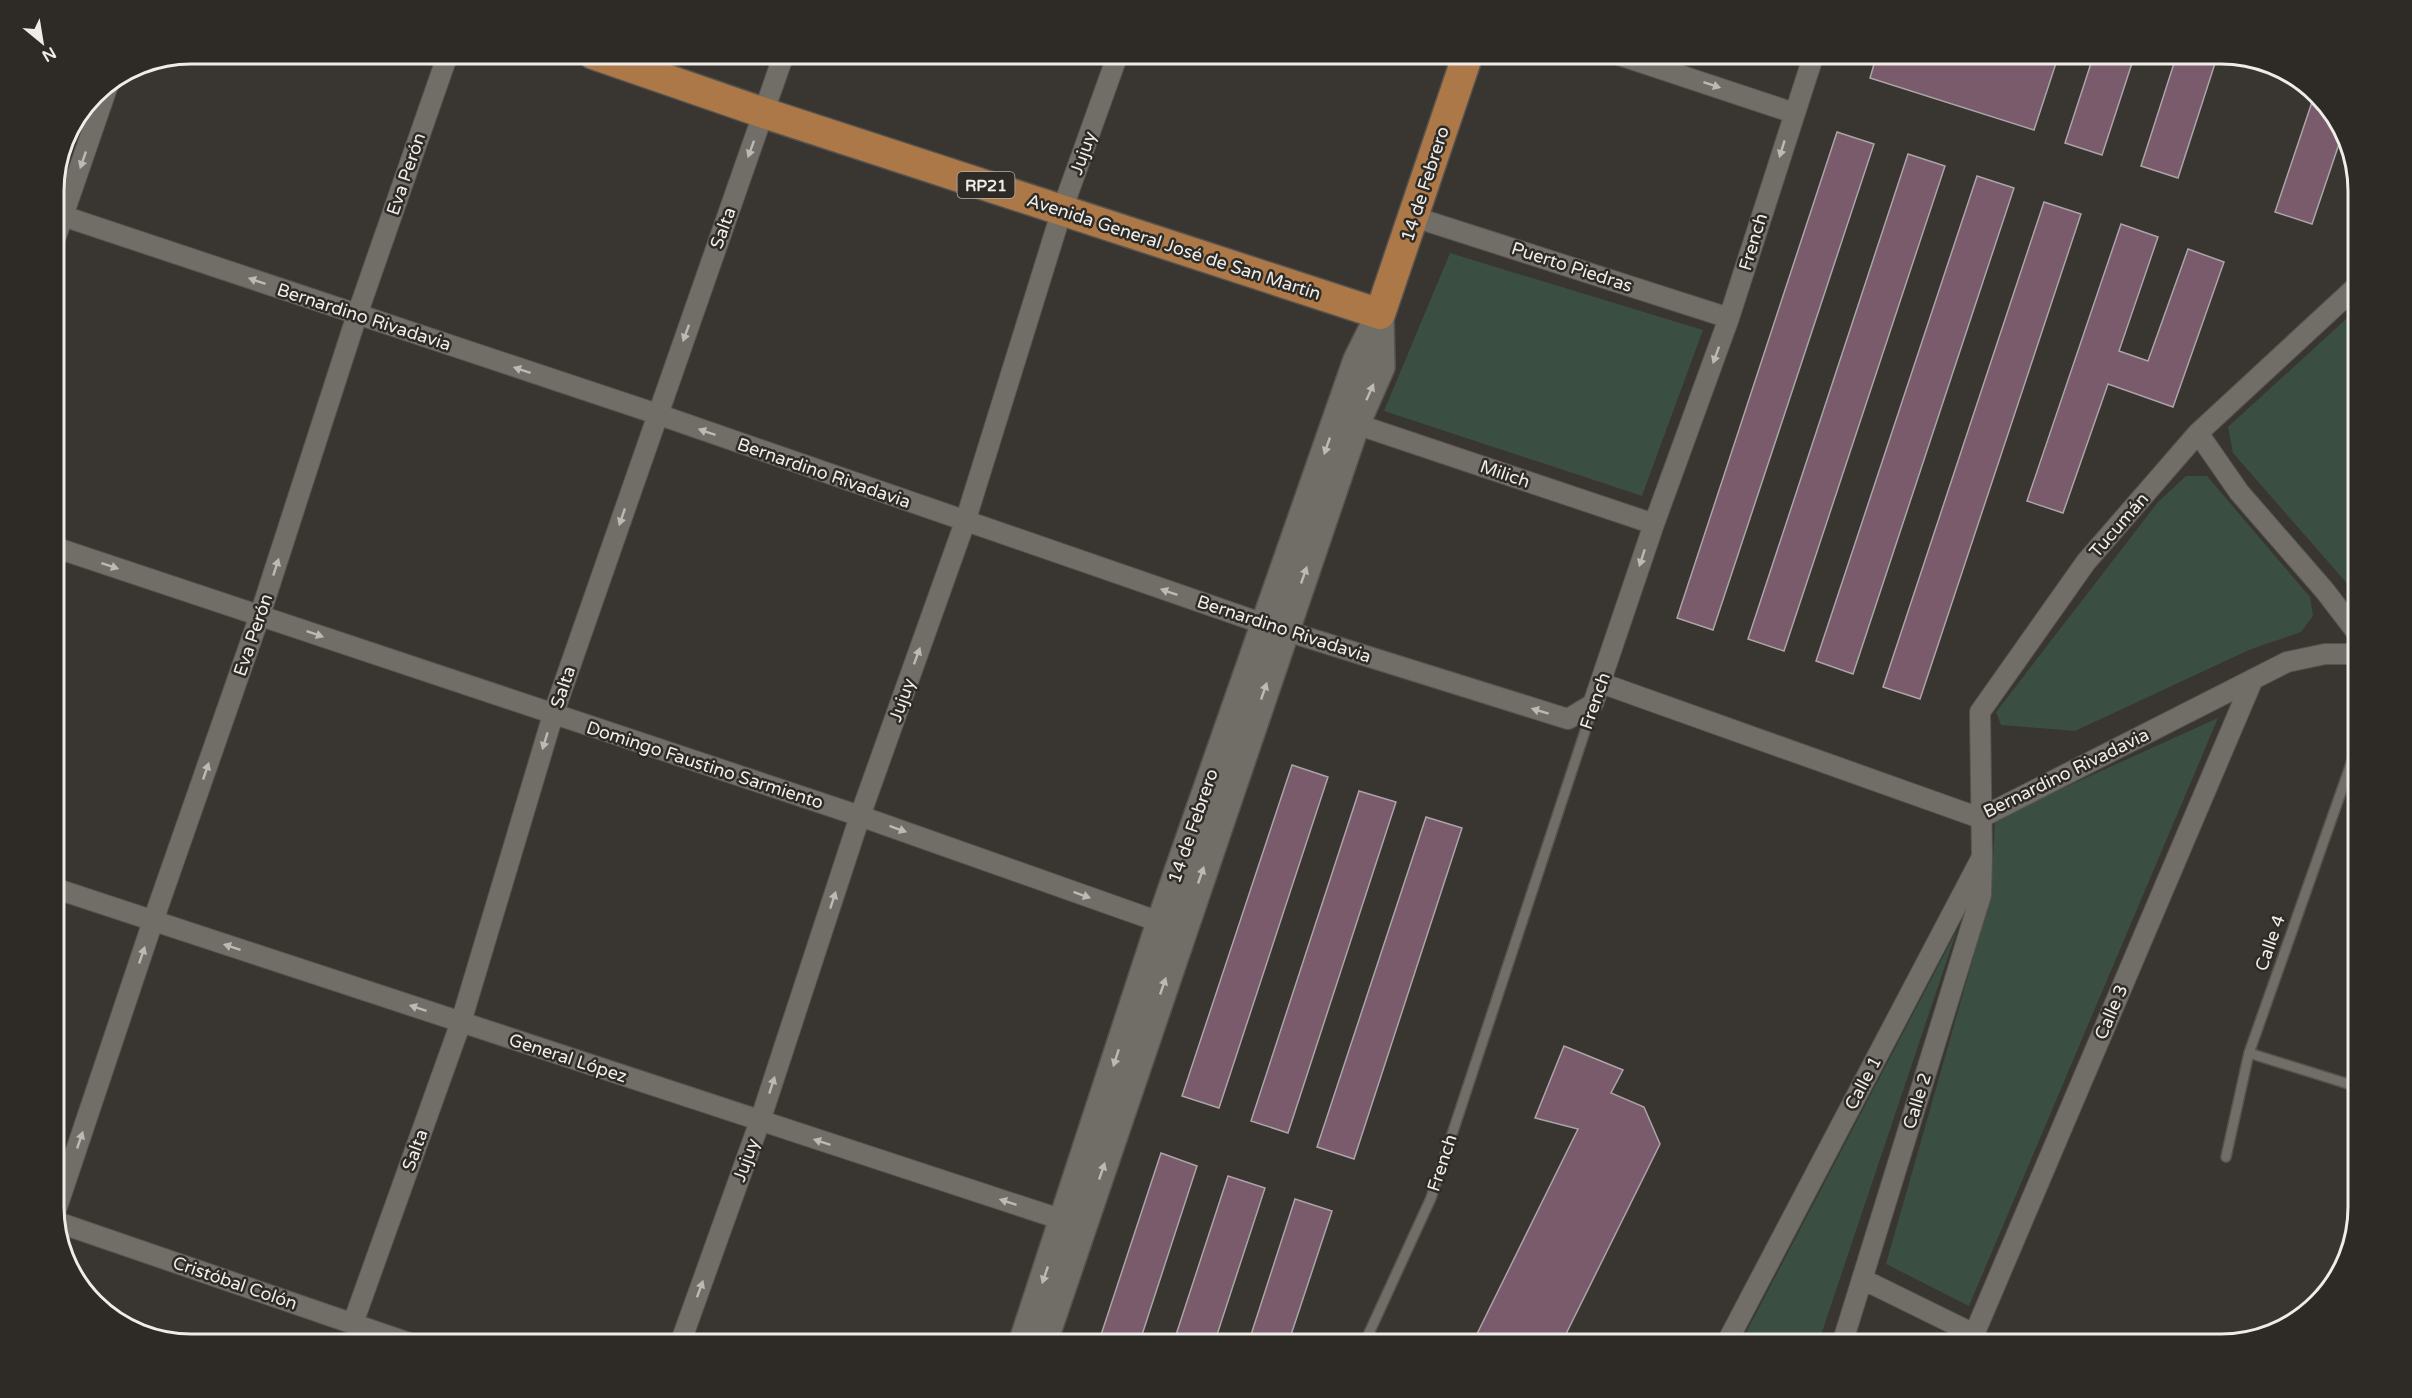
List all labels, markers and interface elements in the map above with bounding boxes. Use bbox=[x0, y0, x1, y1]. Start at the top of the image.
north arrow bbox=[12, 12, 72, 72]
text: N bbox=[38, 42, 60, 66]
one-way arrow bbox=[1703, 81, 1721, 91]
street label: 14 de Febrero bbox=[1396, 124, 1454, 244]
street label: Jujuy bbox=[1065, 128, 1101, 178]
street label: Eva Perón bbox=[382, 130, 430, 218]
one-way arrow bbox=[746, 140, 756, 158]
one-way arrow bbox=[1777, 140, 1786, 158]
one-way arrow bbox=[77, 151, 87, 169]
road number: RP21 bbox=[958, 172, 1014, 198]
street label: Avenida General José de San Martín bbox=[1024, 189, 1324, 305]
street label: Salta bbox=[705, 204, 741, 252]
street label: French bbox=[1734, 211, 1772, 273]
street label: Puerto Piedras bbox=[1509, 237, 1635, 297]
one-way arrow bbox=[248, 276, 266, 286]
street label: Bernardino Rivadavia bbox=[274, 278, 454, 356]
one-way arrow bbox=[681, 324, 691, 342]
one-way arrow bbox=[1710, 346, 1720, 364]
one-way arrow bbox=[513, 364, 531, 374]
one-way arrow bbox=[1366, 383, 1375, 401]
one-way arrow bbox=[698, 426, 716, 436]
street label: Bernardino Rivadavia bbox=[734, 433, 914, 513]
one-way arrow bbox=[1321, 437, 1331, 455]
street label: Milich bbox=[1477, 455, 1533, 493]
street label: Tucumán bbox=[2085, 488, 2153, 562]
one-way arrow bbox=[616, 508, 626, 526]
one-way arrow bbox=[1637, 549, 1647, 567]
one-way arrow bbox=[271, 558, 281, 576]
one-way arrow bbox=[101, 561, 119, 571]
one-way arrow bbox=[1300, 566, 1309, 584]
one-way arrow bbox=[1160, 586, 1178, 596]
street label: Bernardino Rivadavia bbox=[1194, 590, 1374, 668]
street label: Eva Perón bbox=[229, 591, 277, 679]
one-way arrow bbox=[306, 630, 324, 639]
one-way arrow bbox=[913, 647, 923, 665]
street label: Salta bbox=[546, 663, 580, 711]
street label: French bbox=[1575, 670, 1615, 732]
street label: Jujuy bbox=[884, 675, 920, 725]
one-way arrow bbox=[1260, 682, 1270, 700]
one-way arrow bbox=[1531, 705, 1549, 715]
street label: Domingo Faustino Sarmiento bbox=[584, 716, 826, 814]
street label: Bernardino Rivadavia bbox=[1979, 723, 2153, 823]
one-way arrow bbox=[540, 732, 549, 750]
one-way arrow bbox=[201, 762, 211, 780]
street label: 14 de Febrero bbox=[1163, 766, 1223, 886]
one-way arrow bbox=[889, 825, 907, 835]
one-way arrow bbox=[1197, 866, 1207, 884]
one-way arrow bbox=[1073, 890, 1091, 900]
one-way arrow bbox=[828, 891, 838, 909]
street label: Calle 4 bbox=[2250, 912, 2290, 974]
one-way arrow bbox=[223, 942, 241, 952]
one-way arrow bbox=[138, 946, 147, 964]
one-way arrow bbox=[1159, 977, 1169, 995]
street label: Calle 3 bbox=[2090, 981, 2132, 1043]
one-way arrow bbox=[409, 1003, 427, 1012]
street label: General López bbox=[506, 1029, 630, 1087]
one-way arrow bbox=[1111, 1049, 1120, 1067]
street label: Calle 1 bbox=[1840, 1052, 1886, 1114]
street label: Calle 2 bbox=[1898, 1070, 1936, 1132]
one-way arrow bbox=[767, 1076, 777, 1094]
street label: Salta bbox=[397, 1126, 433, 1174]
one-way arrow bbox=[75, 1131, 85, 1149]
street label: French bbox=[1422, 1132, 1462, 1194]
street label: Jujuy bbox=[728, 1135, 764, 1185]
one-way arrow bbox=[813, 1136, 831, 1146]
one-way arrow bbox=[1097, 1162, 1107, 1180]
one-way arrow bbox=[999, 1196, 1017, 1206]
street label: Cristóbal Colón bbox=[170, 1251, 300, 1315]
one-way arrow bbox=[1039, 1266, 1049, 1284]
one-way arrow bbox=[696, 1280, 705, 1298]

